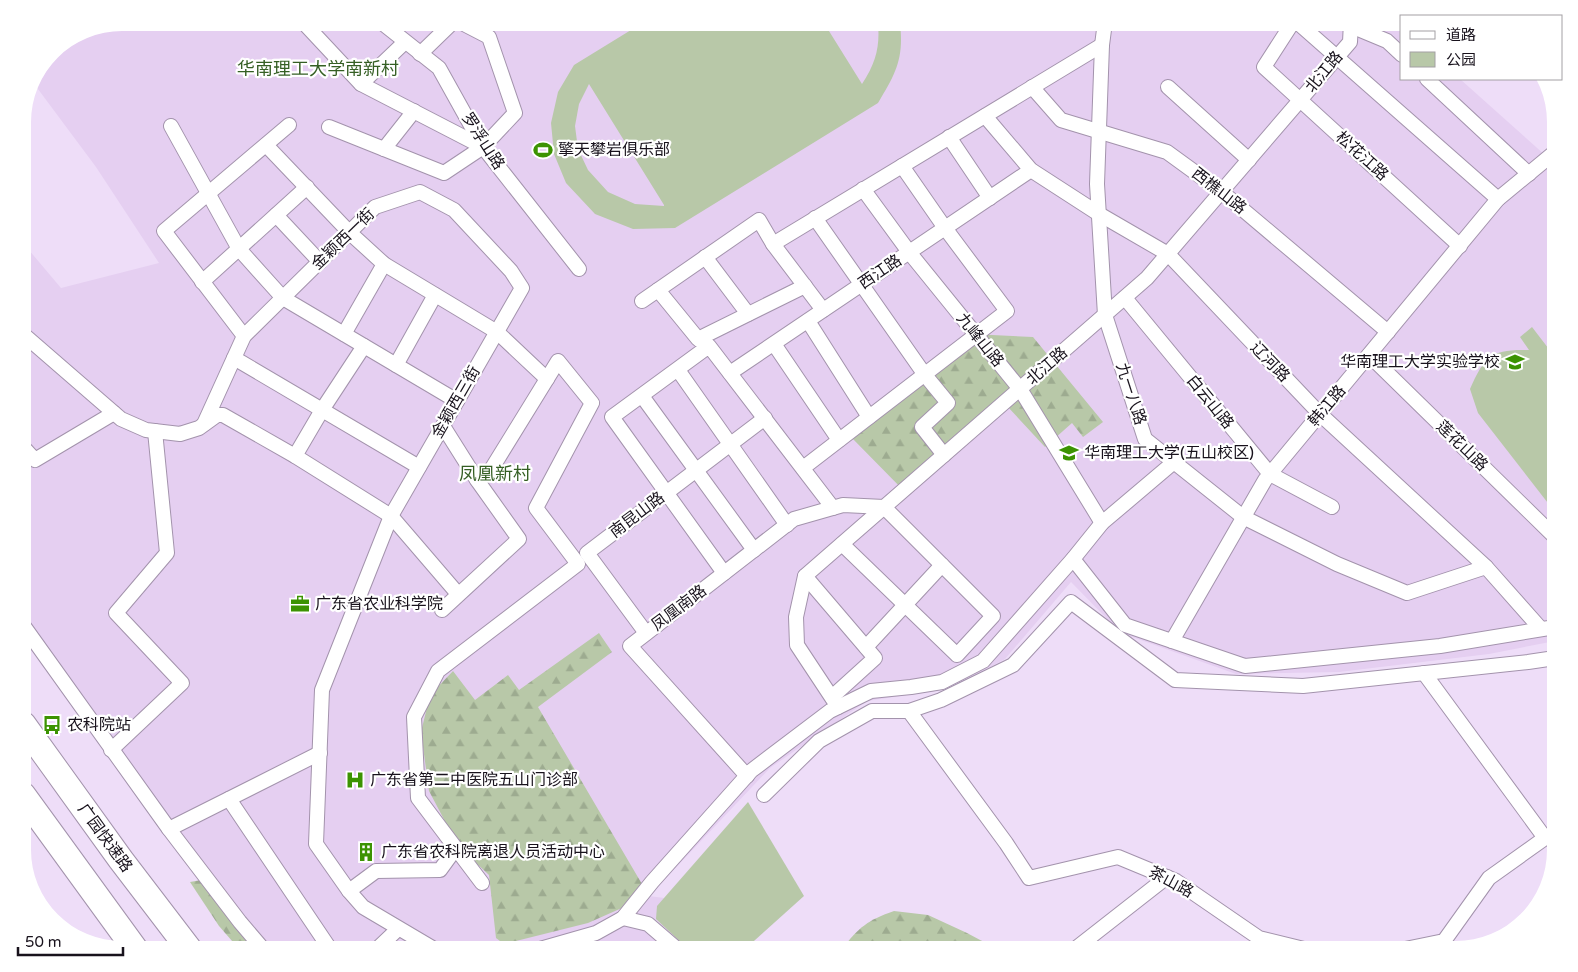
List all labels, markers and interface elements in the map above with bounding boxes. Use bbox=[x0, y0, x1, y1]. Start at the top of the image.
legend bbox=[1400, 15, 1563, 80]
text: 道路 bbox=[1446, 26, 1476, 44]
street label: 北江路 bbox=[1301, 47, 1347, 97]
text: 公园 bbox=[1446, 51, 1476, 69]
district label: 华南理工大学南新村 bbox=[237, 58, 399, 80]
street label: 罗浮山路 bbox=[457, 109, 509, 173]
street label: 松花江路 bbox=[1332, 127, 1392, 185]
sports icon: 擎天攀岩俱乐部 bbox=[532, 139, 554, 161]
place label: 擎天攀岩俱乐部 bbox=[558, 140, 670, 160]
street label: 西樵山路 bbox=[1188, 163, 1250, 219]
street label: 金颖西一街 bbox=[307, 204, 379, 274]
street label: 西江路 bbox=[855, 250, 905, 294]
street label: 九峰山路 bbox=[952, 309, 1008, 371]
street label: 辽河路 bbox=[1246, 338, 1294, 386]
street label: 北江路 bbox=[1022, 343, 1072, 389]
school or university icon: 华南理工大学实验学校 bbox=[1504, 351, 1526, 373]
place label: 华南理工大学实验学校 bbox=[1340, 352, 1500, 372]
street label: 九一八路 bbox=[1112, 360, 1150, 428]
street label: 金颖西三街 bbox=[427, 362, 485, 442]
street label: 白云山路 bbox=[1182, 371, 1238, 433]
street label: 韩江路 bbox=[1304, 381, 1350, 431]
street label: 莲花山路 bbox=[1432, 417, 1492, 475]
school or university icon: 华南理工大学(五山校区) bbox=[1058, 442, 1080, 464]
place label: 华南理工大学(五山校区) bbox=[1084, 443, 1254, 463]
district label: 凤凰新村 bbox=[459, 463, 531, 485]
street label: 南昆山路 bbox=[605, 488, 669, 542]
street label: 凤凰南路 bbox=[647, 581, 711, 635]
office icon: 广东省农业科学院 bbox=[289, 593, 311, 615]
place label: 广东省农业科学院 bbox=[315, 594, 443, 614]
bus stop icon: 农科院站 bbox=[41, 714, 63, 736]
place label: 农科院站 bbox=[67, 715, 131, 735]
hospital icon: 广东省第二中医院五山门诊部 bbox=[344, 769, 366, 791]
place label: 广东省第二中医院五山门诊部 bbox=[370, 770, 578, 790]
street label: 广园快速路 bbox=[73, 800, 137, 876]
building icon: 广东省农科院离退人员活动中心 bbox=[355, 841, 377, 863]
place label: 广东省农科院离退人员活动中心 bbox=[381, 842, 605, 862]
street label: 茶山路 bbox=[1145, 862, 1197, 902]
scale bar bbox=[18, 924, 122, 956]
text: 50 m bbox=[25, 933, 62, 951]

